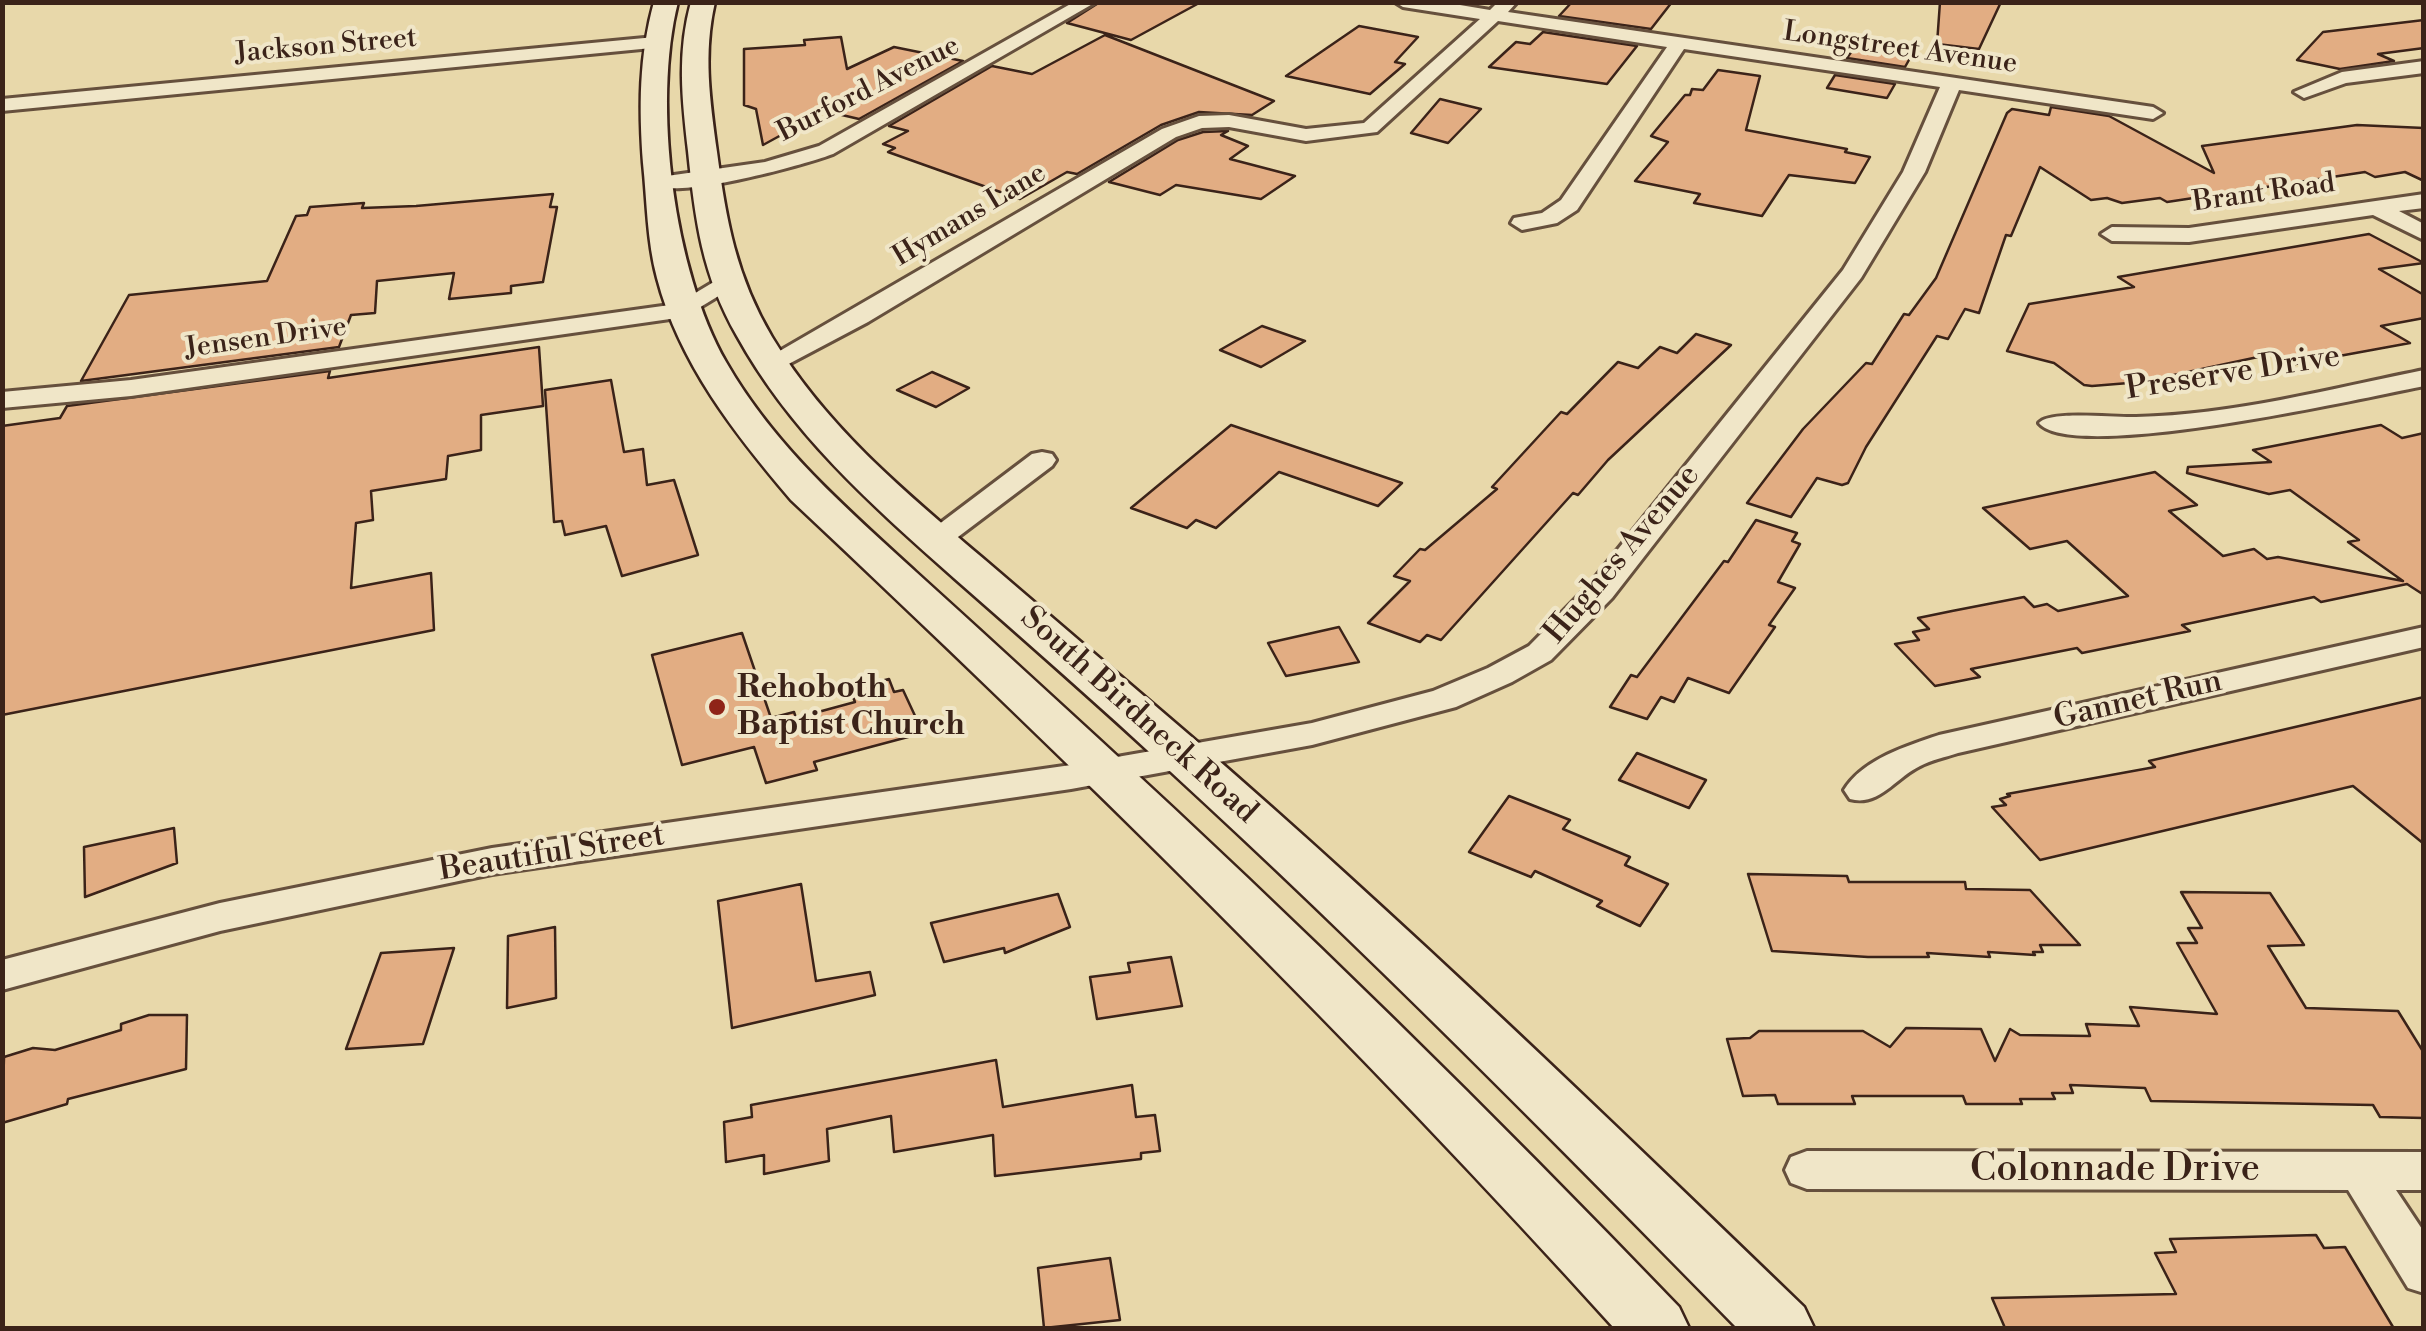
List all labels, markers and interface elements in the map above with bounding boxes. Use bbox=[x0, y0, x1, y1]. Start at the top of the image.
street label: Longstreet Avenue bbox=[1781, 16, 2019, 82]
street label: Jackson Street bbox=[234, 22, 418, 72]
street label: Burford Avenue bbox=[772, 30, 966, 150]
street label: Hymans Lane bbox=[887, 157, 1053, 275]
street label: Brant Road bbox=[2191, 167, 2337, 221]
street label: Jensen Drive bbox=[183, 311, 349, 367]
street label: Preserve Drive bbox=[2123, 338, 2343, 410]
street label: Hughes Avenue bbox=[1537, 458, 1709, 652]
street label: South Birdneck Road bbox=[1012, 599, 1264, 833]
street label: Gannet Run bbox=[2050, 663, 2226, 739]
place label: Rehoboth Baptist Church bbox=[737, 670, 965, 745]
marker: Rehoboth Baptist Church bbox=[706, 696, 728, 718]
street label: Beautiful Street bbox=[437, 817, 667, 891]
street label: Colonnade Drive bbox=[1970, 1148, 2260, 1194]

